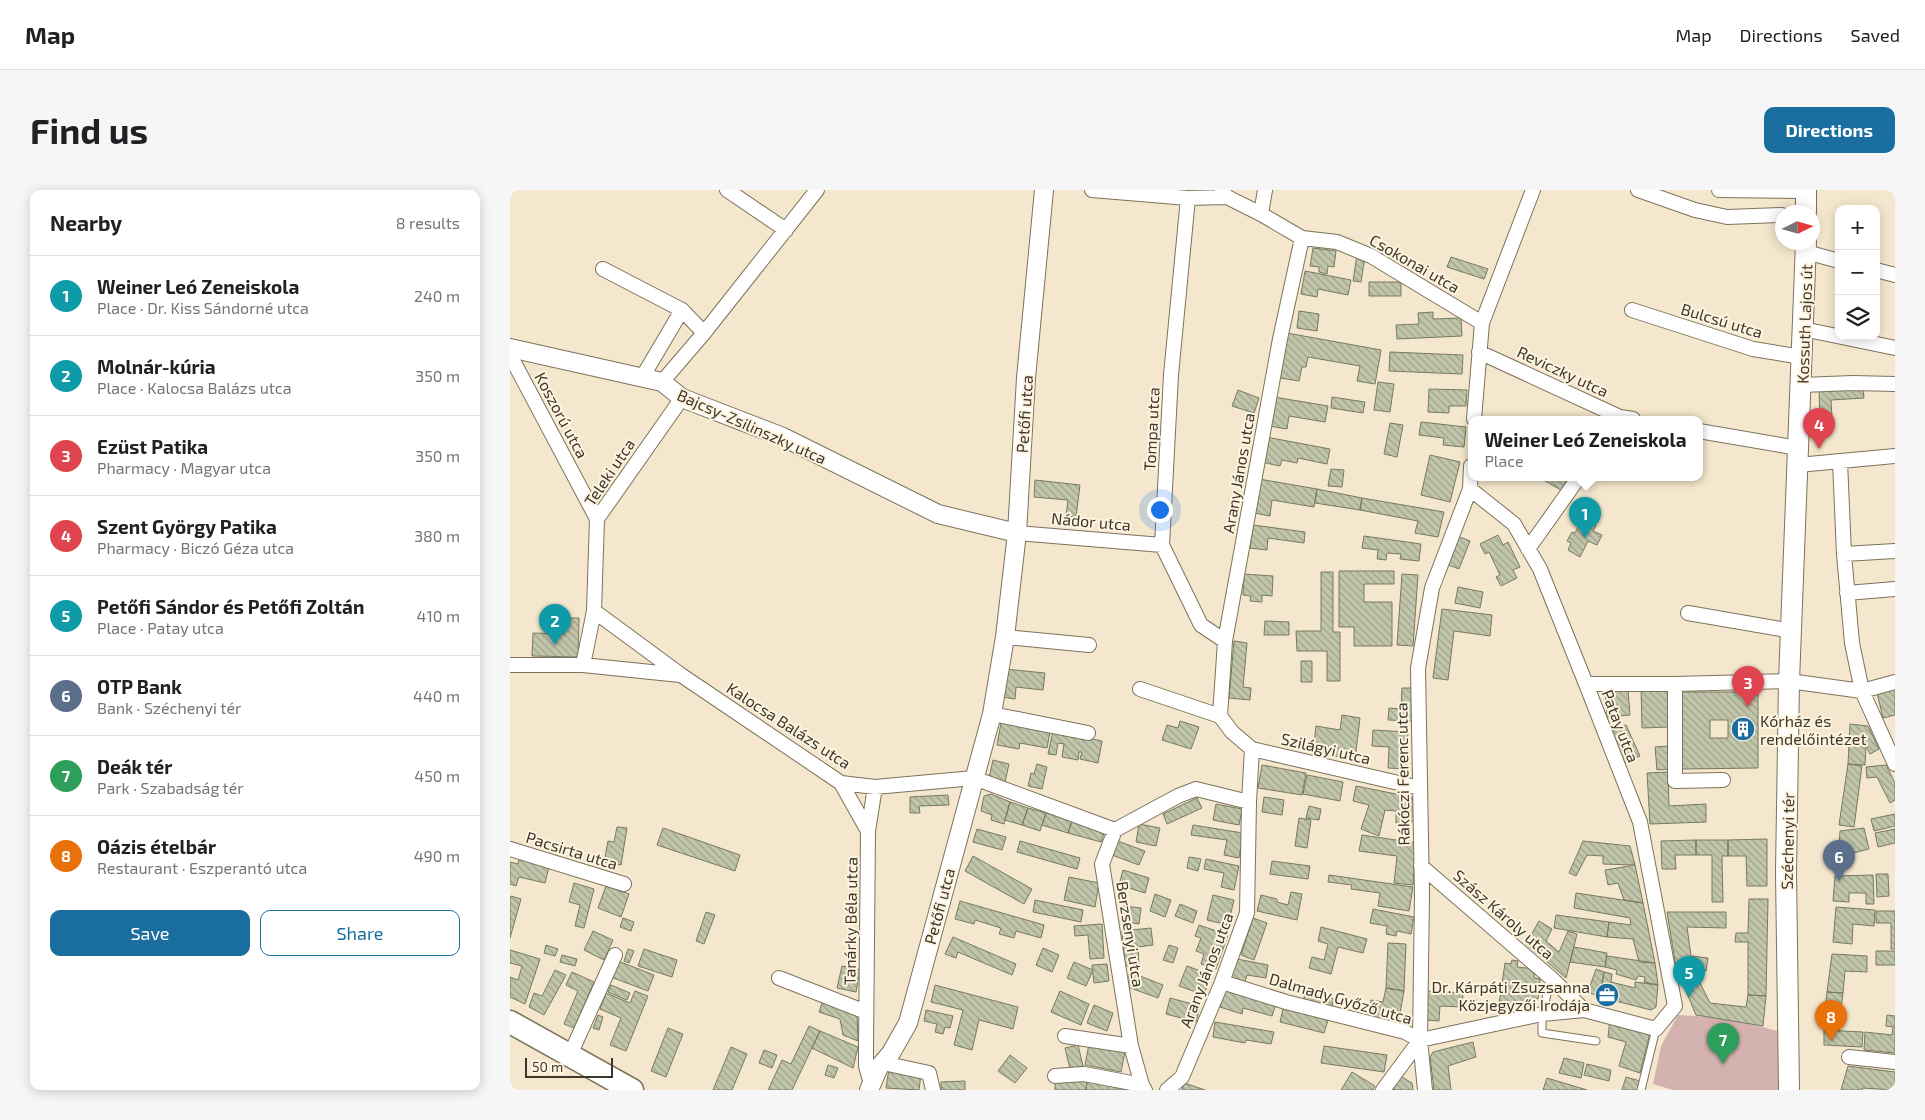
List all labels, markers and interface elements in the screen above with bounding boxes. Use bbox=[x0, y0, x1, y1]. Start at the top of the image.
text: Map bbox=[25, 20, 75, 49]
text: Map bbox=[1675, 24, 1712, 46]
text: Directions bbox=[1740, 24, 1823, 46]
text: Saved bbox=[1851, 24, 1900, 46]
button: Directions bbox=[1764, 107, 1895, 153]
text: Find us bbox=[30, 109, 148, 151]
north arrow bbox=[1775, 205, 1820, 250]
map controls bbox=[1835, 205, 1880, 340]
button: + bbox=[1835, 205, 1880, 250]
text: Nearby bbox=[50, 210, 122, 235]
text: 8 results bbox=[396, 213, 460, 232]
street label: Csokonai utca bbox=[1367, 230, 1463, 296]
button: − bbox=[1835, 250, 1880, 295]
street label: Kossuth Lajos út bbox=[1792, 264, 1817, 384]
text: Weiner Leó Zeneiskola bbox=[97, 275, 299, 298]
text: 1 bbox=[63, 286, 69, 305]
text: 240 m bbox=[414, 286, 460, 305]
button: layers bbox=[1835, 295, 1880, 340]
text: Place · Dr. Kiss Sándorné utca bbox=[97, 298, 309, 317]
street label: Bulcsú utca bbox=[1679, 299, 1765, 341]
street label: Reviczky utca bbox=[1514, 342, 1612, 400]
text: Molnár-kúria bbox=[97, 355, 216, 378]
text: 2 bbox=[61, 366, 71, 385]
text: 350 m bbox=[415, 366, 460, 385]
street label: Koszorú utca bbox=[531, 369, 593, 461]
street label: Petőfi utca bbox=[1012, 374, 1036, 454]
text: Place · Kalocsa Balázs utca bbox=[97, 378, 291, 397]
street label: Bajcsy-Zsilinszky utca bbox=[674, 385, 830, 468]
street label: Tompa utca bbox=[1139, 387, 1163, 471]
pin: 4 bbox=[1803, 408, 1835, 449]
street label: Arany János utca bbox=[1218, 411, 1258, 535]
popup bbox=[1468, 416, 1703, 481]
text: Weiner Leó Zeneiskola bbox=[1484, 428, 1687, 451]
text: Ezüst Patika bbox=[97, 435, 208, 458]
street label: Teleki utca bbox=[580, 435, 638, 509]
text: 3 bbox=[61, 446, 71, 465]
text: 350 m bbox=[415, 446, 460, 465]
text: Place bbox=[1484, 451, 1524, 470]
text: Pharmacy · Magyar utca bbox=[97, 458, 271, 477]
your location bbox=[1147, 497, 1173, 523]
pin: 1 bbox=[1569, 497, 1601, 538]
street label: Nádor utca bbox=[1050, 508, 1132, 534]
text: Szent György Patika bbox=[97, 515, 277, 538]
text: 4 bbox=[61, 526, 71, 545]
text: 380 m bbox=[414, 526, 460, 545]
text: Pharmacy · Biczó Géza utca bbox=[97, 538, 294, 557]
text: Petőfi Sándor és Petőfi Zoltán bbox=[97, 595, 364, 618]
pin: 2 bbox=[539, 604, 571, 645]
text: 5 bbox=[62, 606, 70, 625]
text: 410 m bbox=[417, 606, 460, 625]
text: Place · Patay utca bbox=[97, 618, 224, 637]
pin: 3 bbox=[1732, 666, 1764, 707]
text: OTP Bank bbox=[97, 675, 182, 698]
street label: Kalocsa Balázs utca bbox=[723, 678, 855, 772]
text: 6 bbox=[61, 686, 71, 705]
text: 440 m bbox=[413, 686, 460, 705]
street label: Patay utca bbox=[1598, 687, 1644, 765]
text: Bank · Széchenyi tér bbox=[97, 698, 241, 717]
street label: Rákóczi Ferenc utca bbox=[1391, 702, 1413, 846]
place label: Kórház és rendelőintézet bbox=[1760, 711, 1866, 748]
building icon: Kórház és rendelőintézet bbox=[1730, 716, 1756, 742]
street label: Szilágyi utca bbox=[1279, 728, 1373, 768]
text: Deák tér bbox=[97, 755, 172, 778]
text: 7 bbox=[62, 766, 70, 785]
text: 450 m bbox=[414, 766, 460, 785]
text: Park · Szabadság tér bbox=[97, 778, 244, 797]
street label: Széchenyi tér bbox=[1777, 791, 1797, 890]
street label: Pacsirta utca bbox=[524, 827, 620, 873]
text: Oázis ételbár bbox=[97, 835, 216, 858]
pin: 6 bbox=[1823, 840, 1855, 881]
text: 8 bbox=[61, 846, 71, 865]
text: 490 m bbox=[414, 846, 460, 865]
street label: Tanárky Béla utca bbox=[839, 857, 861, 985]
text: Restaurant · Eszperantó utca bbox=[97, 858, 307, 877]
street label: Szász Károly utca bbox=[1450, 865, 1558, 963]
street label: Petőfi utca bbox=[920, 866, 958, 946]
street label: Berzsenyi utca bbox=[1113, 880, 1149, 988]
button: Save bbox=[50, 910, 250, 956]
button: Share bbox=[260, 910, 460, 956]
street label: Arany János utca bbox=[1175, 910, 1237, 1030]
pin: 5 bbox=[1673, 956, 1705, 997]
street label: Dalmady Győző utca bbox=[1267, 968, 1415, 1028]
place label: Dr. Kárpáti Zsuzsanna Közjegyzői Irodája bbox=[1431, 977, 1590, 1015]
office icon: Dr. Kárpáti Zsuzsanna Közjegyzői Irodája bbox=[1594, 982, 1620, 1008]
pin: 8 bbox=[1815, 1000, 1847, 1041]
pin: 7 bbox=[1707, 1023, 1739, 1064]
scale bar bbox=[525, 1055, 612, 1078]
text: 50 m bbox=[532, 1058, 563, 1075]

